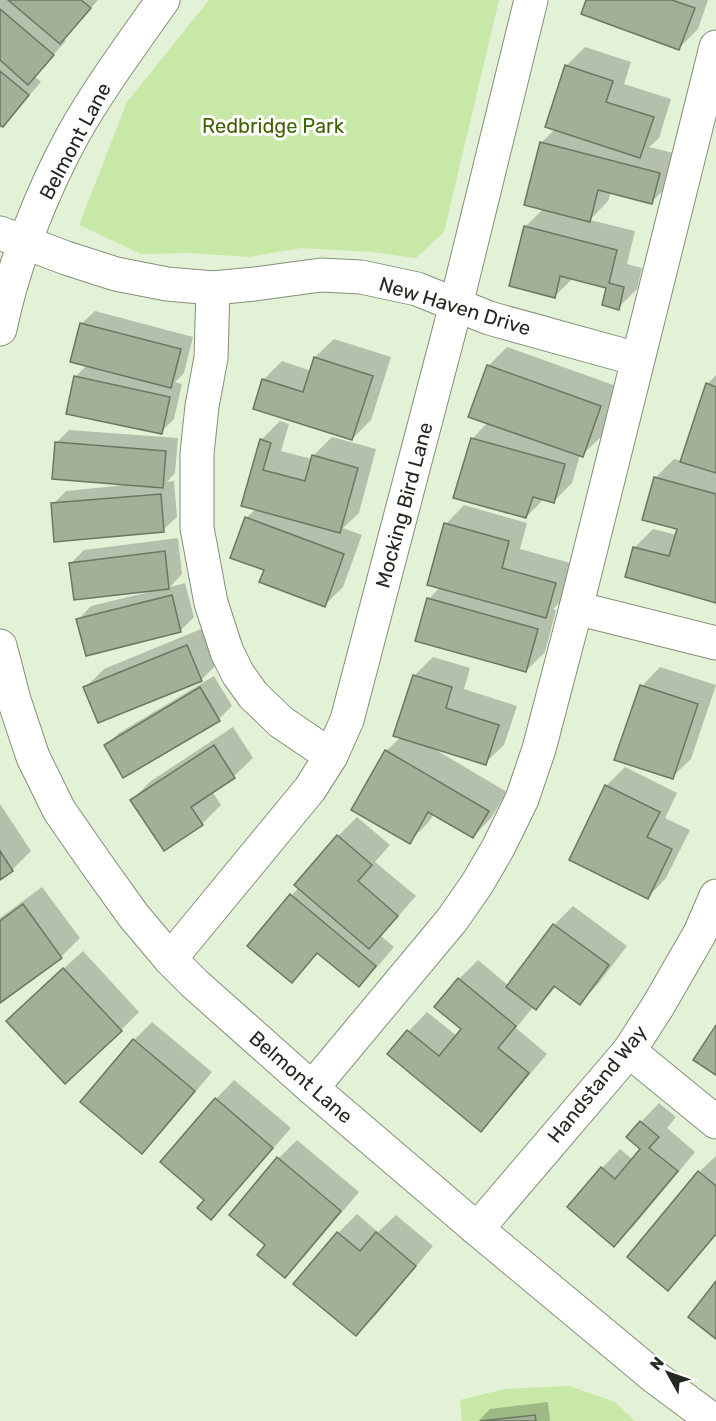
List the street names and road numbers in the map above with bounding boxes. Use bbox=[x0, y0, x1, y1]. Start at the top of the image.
street label: Belmont Lane bbox=[34, 78, 116, 204]
street label: New Haven Drive bbox=[376, 272, 534, 340]
street label: Mocking Bird Lane bbox=[370, 420, 438, 590]
street label: Handstand Way bbox=[542, 1020, 652, 1148]
street label: Belmont Lane bbox=[244, 1026, 358, 1128]

